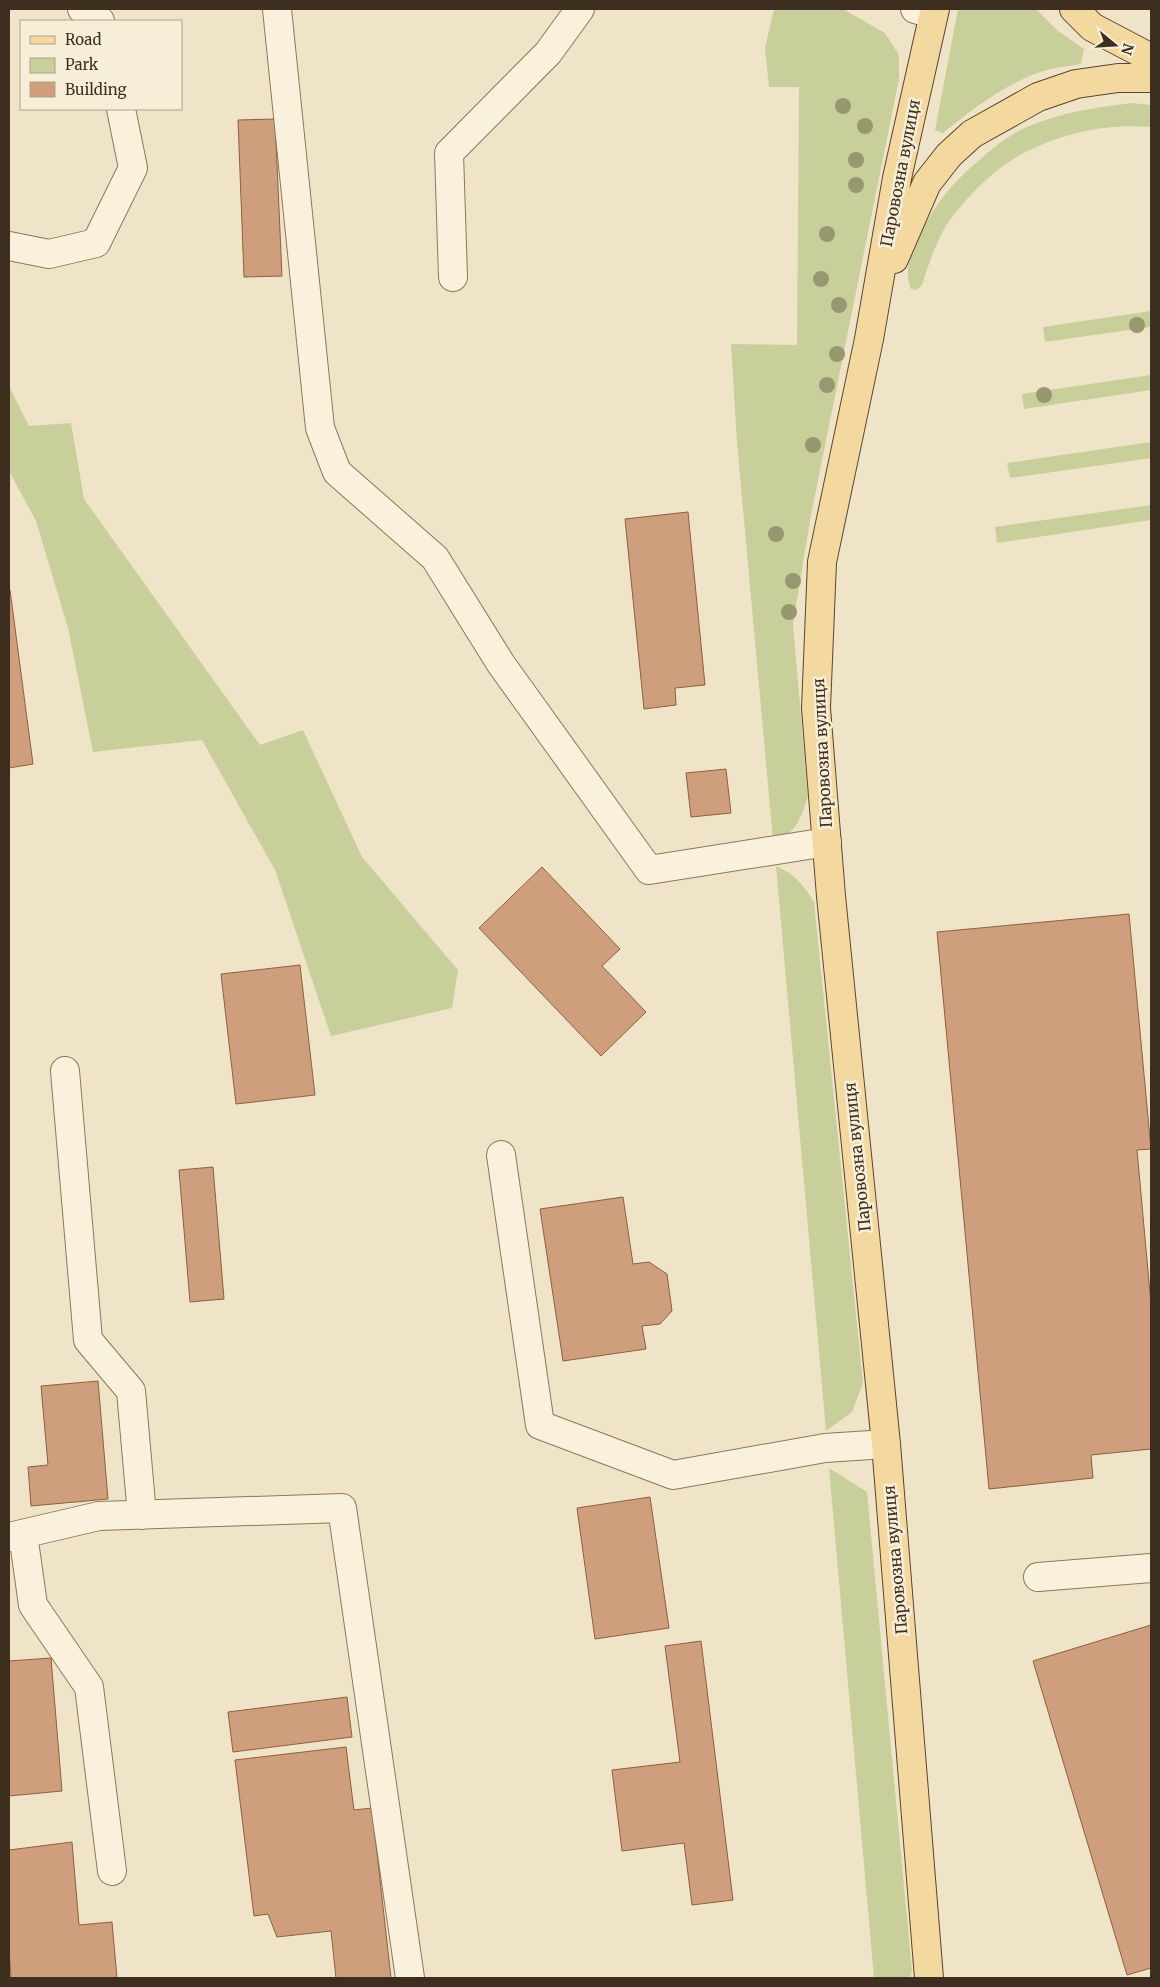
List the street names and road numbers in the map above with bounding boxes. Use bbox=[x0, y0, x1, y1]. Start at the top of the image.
street label: Паровозна вулиця bbox=[876, 98, 924, 248]
street label: Паровозна вулиця bbox=[808, 678, 836, 828]
street label: Паровозна вулиця bbox=[839, 1081, 875, 1233]
street label: Паровозна вулиця bbox=[879, 1484, 911, 1636]

